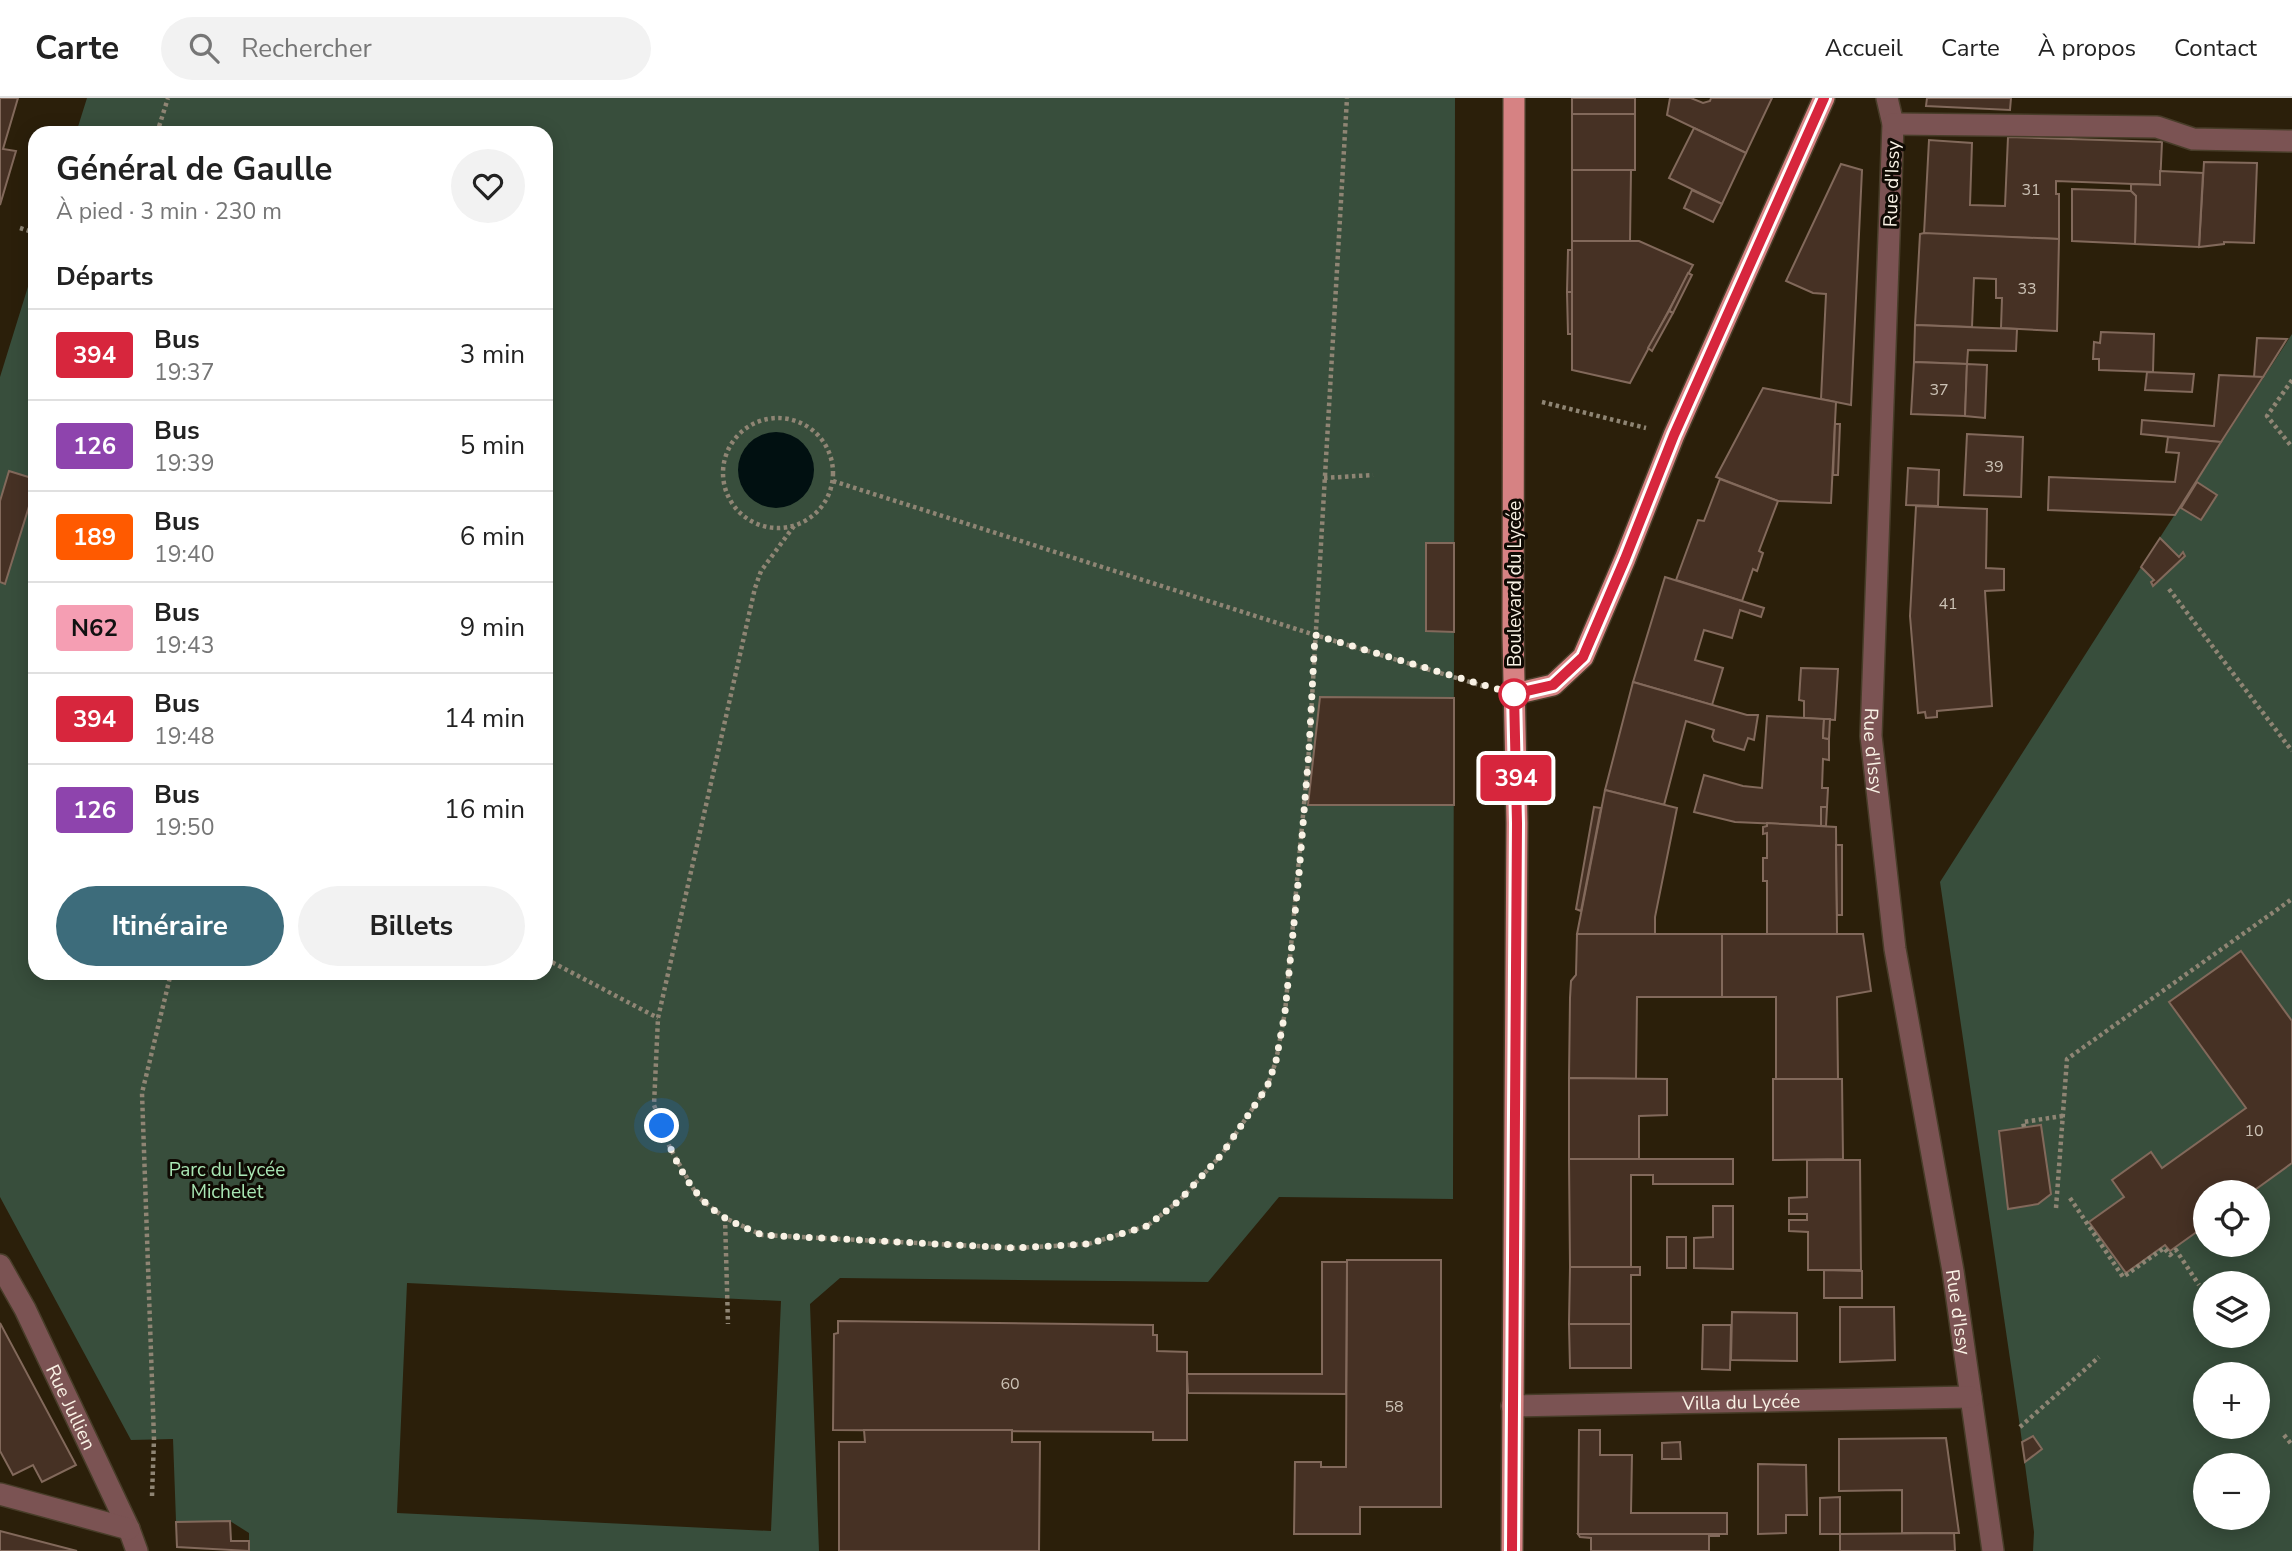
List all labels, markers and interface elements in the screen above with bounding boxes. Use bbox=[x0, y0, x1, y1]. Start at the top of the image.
search box bbox=[161, 17, 651, 80]
text: Carte bbox=[35, 26, 119, 71]
icon: search bbox=[185, 29, 223, 67]
text: Rechercher bbox=[241, 31, 372, 66]
text: Accueil bbox=[1825, 32, 1903, 64]
text: Carte bbox=[1941, 32, 2000, 64]
text: À propos bbox=[2038, 32, 2136, 64]
text: Contact bbox=[2174, 32, 2257, 64]
street label: Rue d'Issy bbox=[1878, 140, 1907, 228]
text: Général de Gaulle bbox=[56, 147, 332, 192]
button: heart bbox=[451, 149, 525, 223]
house number: 31 bbox=[2021, 179, 2041, 201]
text: À pied · 3 min · 230 m bbox=[56, 196, 282, 227]
text: Départs bbox=[56, 259, 153, 294]
house number: 33 bbox=[2017, 278, 2037, 300]
text: Bus bbox=[154, 322, 200, 357]
text: 3 min bbox=[460, 337, 525, 372]
text: 394 bbox=[73, 339, 116, 371]
text: 19:37 bbox=[154, 357, 214, 388]
house number: 37 bbox=[1929, 379, 1949, 401]
text: Bus bbox=[154, 413, 200, 448]
text: 5 min bbox=[460, 428, 525, 463]
text: 126 bbox=[73, 430, 116, 462]
text: 19:39 bbox=[154, 448, 214, 479]
house number: 39 bbox=[1984, 456, 2004, 478]
street label: Boulevard du Lycée bbox=[1502, 501, 1528, 667]
text: Bus bbox=[154, 504, 200, 539]
text: 6 min bbox=[460, 519, 525, 554]
text: 189 bbox=[73, 521, 116, 553]
text: 19:40 bbox=[154, 539, 214, 570]
house number: 41 bbox=[1938, 593, 1958, 615]
text: Bus bbox=[154, 595, 200, 630]
text: 9 min bbox=[460, 610, 525, 645]
text: N62 bbox=[71, 612, 118, 644]
text: 19:43 bbox=[154, 630, 214, 661]
unlabelled marker bbox=[1499, 679, 1529, 709]
text: Bus bbox=[154, 686, 200, 721]
text: 14 min bbox=[444, 701, 525, 736]
text: 394 bbox=[73, 703, 116, 735]
street label: Rue d'Issy bbox=[1857, 707, 1889, 796]
text: 19:48 bbox=[154, 721, 214, 752]
line badge: 394 bbox=[1476, 755, 1556, 801]
text: 394 bbox=[1494, 762, 1538, 794]
text: Bus bbox=[154, 777, 200, 812]
text: 16 min bbox=[444, 792, 525, 827]
text: 126 bbox=[73, 794, 116, 826]
text: 19:50 bbox=[154, 812, 214, 843]
button: Itinéraire bbox=[56, 886, 284, 966]
button: Billets bbox=[298, 886, 525, 966]
your location bbox=[644, 1108, 679, 1143]
house number: 10 bbox=[2244, 1120, 2264, 1142]
park label: Parc du Lycée Michelet bbox=[169, 1157, 285, 1205]
map controls bbox=[2193, 1180, 2270, 1530]
button: locate bbox=[2193, 1180, 2270, 1257]
street label: Rue d'Issy bbox=[1939, 1268, 1977, 1357]
button: layers bbox=[2193, 1271, 2270, 1348]
street label: Rue Jullien bbox=[39, 1360, 102, 1454]
button: + bbox=[2193, 1362, 2270, 1439]
house number: 60 bbox=[1000, 1373, 1020, 1395]
street label: Villa du Lycée bbox=[1681, 1388, 1800, 1417]
house number: 58 bbox=[1384, 1396, 1404, 1418]
button: − bbox=[2193, 1453, 2270, 1530]

